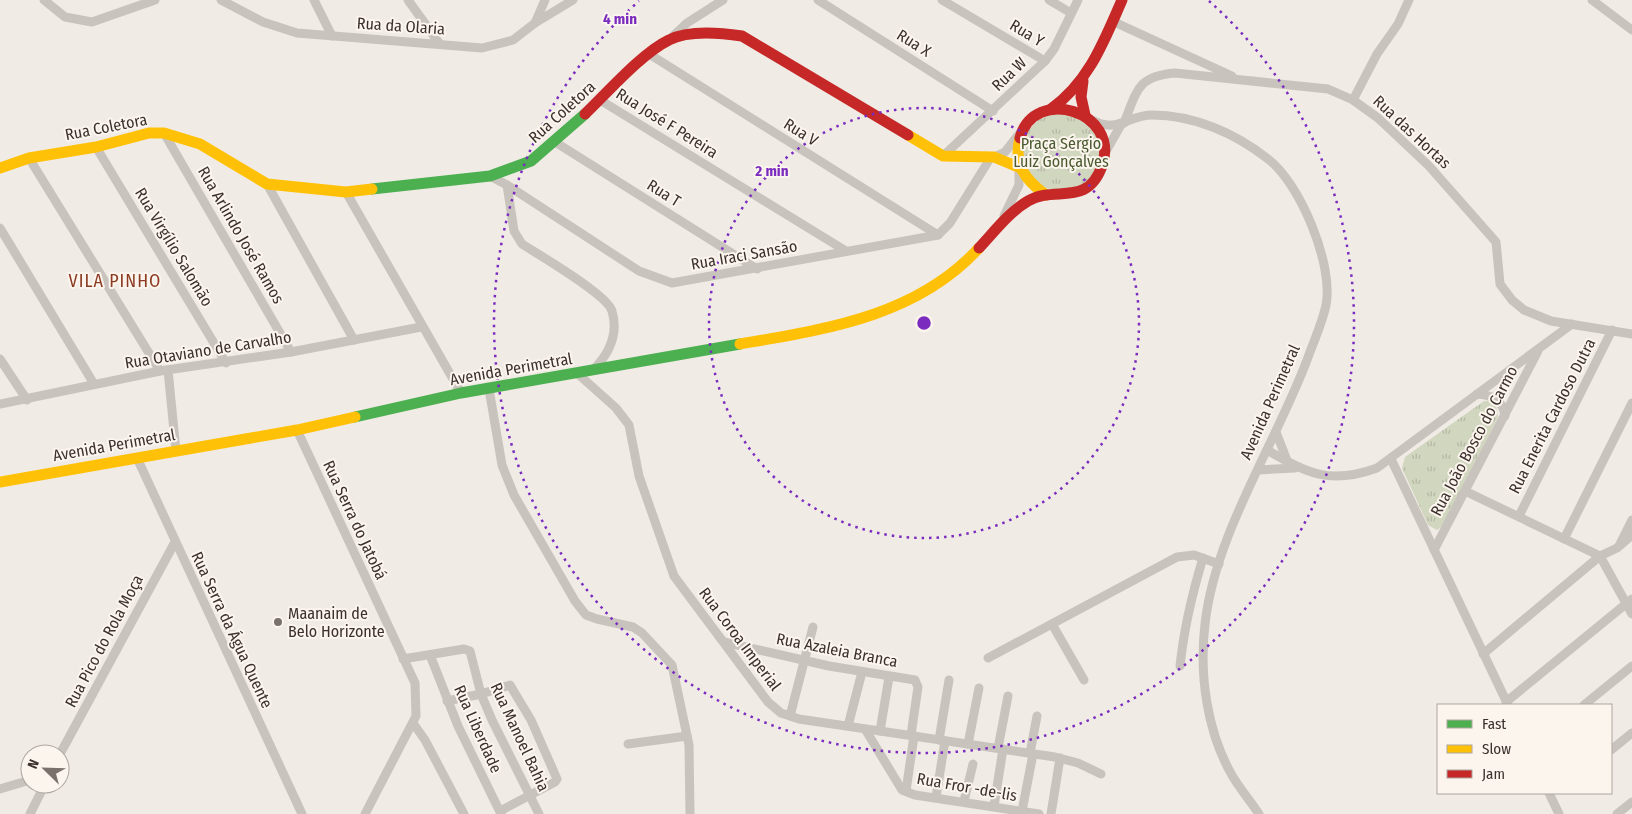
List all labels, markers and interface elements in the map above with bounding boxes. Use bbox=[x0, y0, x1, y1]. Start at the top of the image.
text: 4 min bbox=[603, 10, 637, 28]
street label: Rua da Olaria bbox=[356, 13, 446, 39]
street label: Rua Y bbox=[1006, 15, 1048, 51]
street label: Rua X bbox=[893, 25, 935, 61]
street label: Rua W bbox=[988, 53, 1030, 95]
street label: Rua Coletora bbox=[525, 77, 599, 147]
street label: Rua José F Pereira bbox=[613, 84, 722, 162]
street label: Rua das Hortas bbox=[1369, 91, 1455, 173]
street label: Rua Coletora bbox=[63, 110, 149, 144]
street label: Rua V bbox=[780, 114, 822, 150]
park label: Praça Sérgio Luiz Gonçalves bbox=[1013, 134, 1109, 171]
text: 2 min bbox=[754, 162, 789, 180]
street label: Rua Arlindo José Ramos bbox=[194, 163, 288, 307]
street label: Rua T bbox=[644, 175, 685, 211]
street label: Rua Virgílio Salomão bbox=[131, 184, 217, 310]
street label: Rua Iraci Sansão bbox=[689, 236, 799, 274]
district label: VILA PINHO bbox=[69, 270, 161, 292]
centre of rings bbox=[915, 314, 933, 332]
street label: Rua Otaviano de Carvalho bbox=[123, 327, 293, 373]
street label: Rua Enerita Cardoso Dutra bbox=[1505, 335, 1599, 497]
street label: Avenida Perimetral bbox=[1236, 342, 1304, 462]
street label: Avenida Perimetral bbox=[448, 349, 574, 389]
street label: Rua João Bosco do Carmo bbox=[1426, 363, 1522, 519]
street label: Avenida Perimetral bbox=[51, 425, 177, 465]
street label: Rua Serra do Jatobá bbox=[319, 457, 391, 583]
street label: Rua Serra da Água Quente bbox=[187, 549, 277, 711]
street label: Rua Pico do Rola Moça bbox=[61, 571, 147, 711]
street label: Rua Coroa Imperial bbox=[695, 584, 785, 694]
place label: Maanaim de Belo Horizonte bbox=[288, 604, 385, 641]
marker: Maanaim de Belo Horizonte bbox=[272, 616, 284, 628]
street label: Rua Azaleia Branca bbox=[775, 629, 899, 671]
street label: Rua Manoel Bahia bbox=[487, 680, 554, 794]
street label: Rua Liberdade bbox=[450, 682, 506, 776]
legend bbox=[1437, 704, 1612, 794]
text: Fast bbox=[1482, 715, 1506, 733]
text: Slow bbox=[1482, 740, 1511, 758]
north arrow bbox=[20, 744, 70, 794]
text: N bbox=[24, 757, 43, 771]
text: Jam bbox=[1482, 765, 1505, 783]
street label: Rua Fror -de-lis bbox=[915, 769, 1019, 805]

